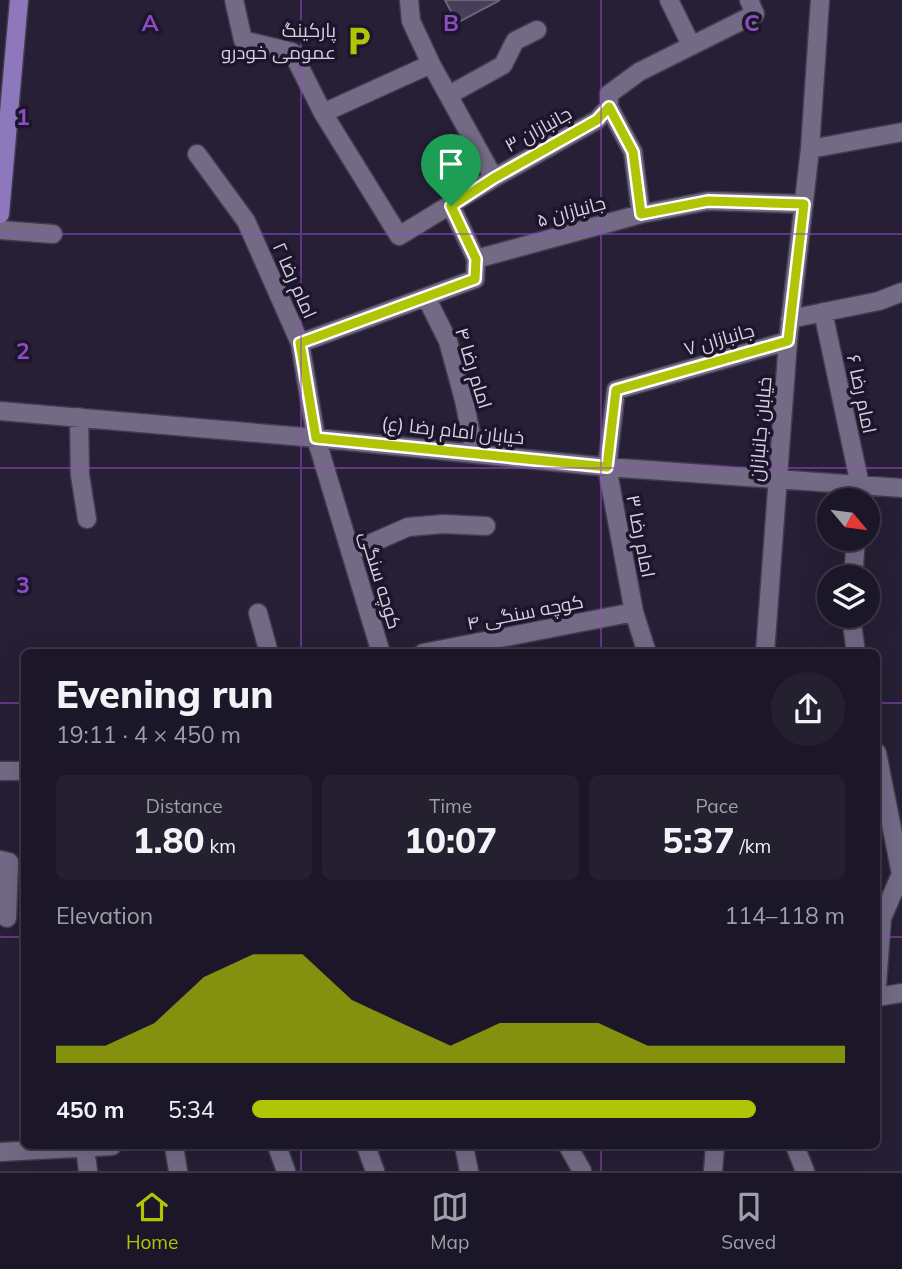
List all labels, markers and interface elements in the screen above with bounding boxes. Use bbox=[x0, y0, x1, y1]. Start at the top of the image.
text: A bbox=[141, 8, 159, 37]
text: B bbox=[443, 8, 459, 37]
text: C bbox=[744, 8, 760, 37]
place label: پارکینگ عمومی خودرو bbox=[221, 18, 336, 64]
parking icon: پارکینگ عمومی خودرو bbox=[342, 24, 376, 58]
street label: جانبازان ۳ bbox=[500, 101, 576, 157]
text: 1 bbox=[16, 102, 30, 131]
pin bbox=[421, 134, 481, 206]
icon: arrive bbox=[432, 145, 470, 183]
street label: جانبازان ۵ bbox=[534, 190, 608, 232]
street label: امام رضا ۲ bbox=[266, 238, 322, 323]
street label: جانبازان ۷ bbox=[681, 318, 757, 360]
street label: امام رضا ۴ bbox=[448, 325, 498, 412]
text: 2 bbox=[16, 336, 30, 365]
street label: امام رضا ۶ bbox=[840, 352, 882, 436]
street label: خیابان جانبازان bbox=[743, 376, 777, 482]
street label: خیابان امام رضا (ع) bbox=[380, 411, 526, 451]
north arrow bbox=[817, 488, 880, 551]
map controls bbox=[817, 488, 880, 628]
street label: امام رضا ۳ bbox=[619, 493, 661, 580]
street label: کوچه سنگی bbox=[354, 528, 407, 632]
button: layers bbox=[817, 565, 880, 628]
text: 3 bbox=[16, 570, 30, 599]
street label: کوچه سنگی ۴ bbox=[465, 589, 586, 636]
text: Evening run bbox=[56, 670, 274, 718]
button: share bbox=[771, 672, 845, 746]
text: 19:11 · 4 × 450 m bbox=[56, 720, 241, 749]
text: Distance bbox=[146, 794, 223, 818]
text: Time bbox=[429, 794, 472, 818]
text: Pace bbox=[695, 794, 738, 818]
text: 1.80 bbox=[132, 818, 205, 862]
text: 10:07 bbox=[404, 818, 497, 862]
text: 5:37 bbox=[662, 818, 734, 862]
text: km bbox=[205, 834, 236, 858]
text: /km bbox=[734, 834, 771, 858]
text: Elevation bbox=[56, 901, 153, 930]
text: 114–118 m bbox=[724, 901, 845, 930]
text: 450 m bbox=[56, 1095, 124, 1124]
text: 5:34 bbox=[168, 1095, 215, 1124]
tab: Home bbox=[126, 1188, 178, 1254]
tab: Map bbox=[430, 1188, 469, 1254]
tab: Saved bbox=[721, 1188, 776, 1254]

